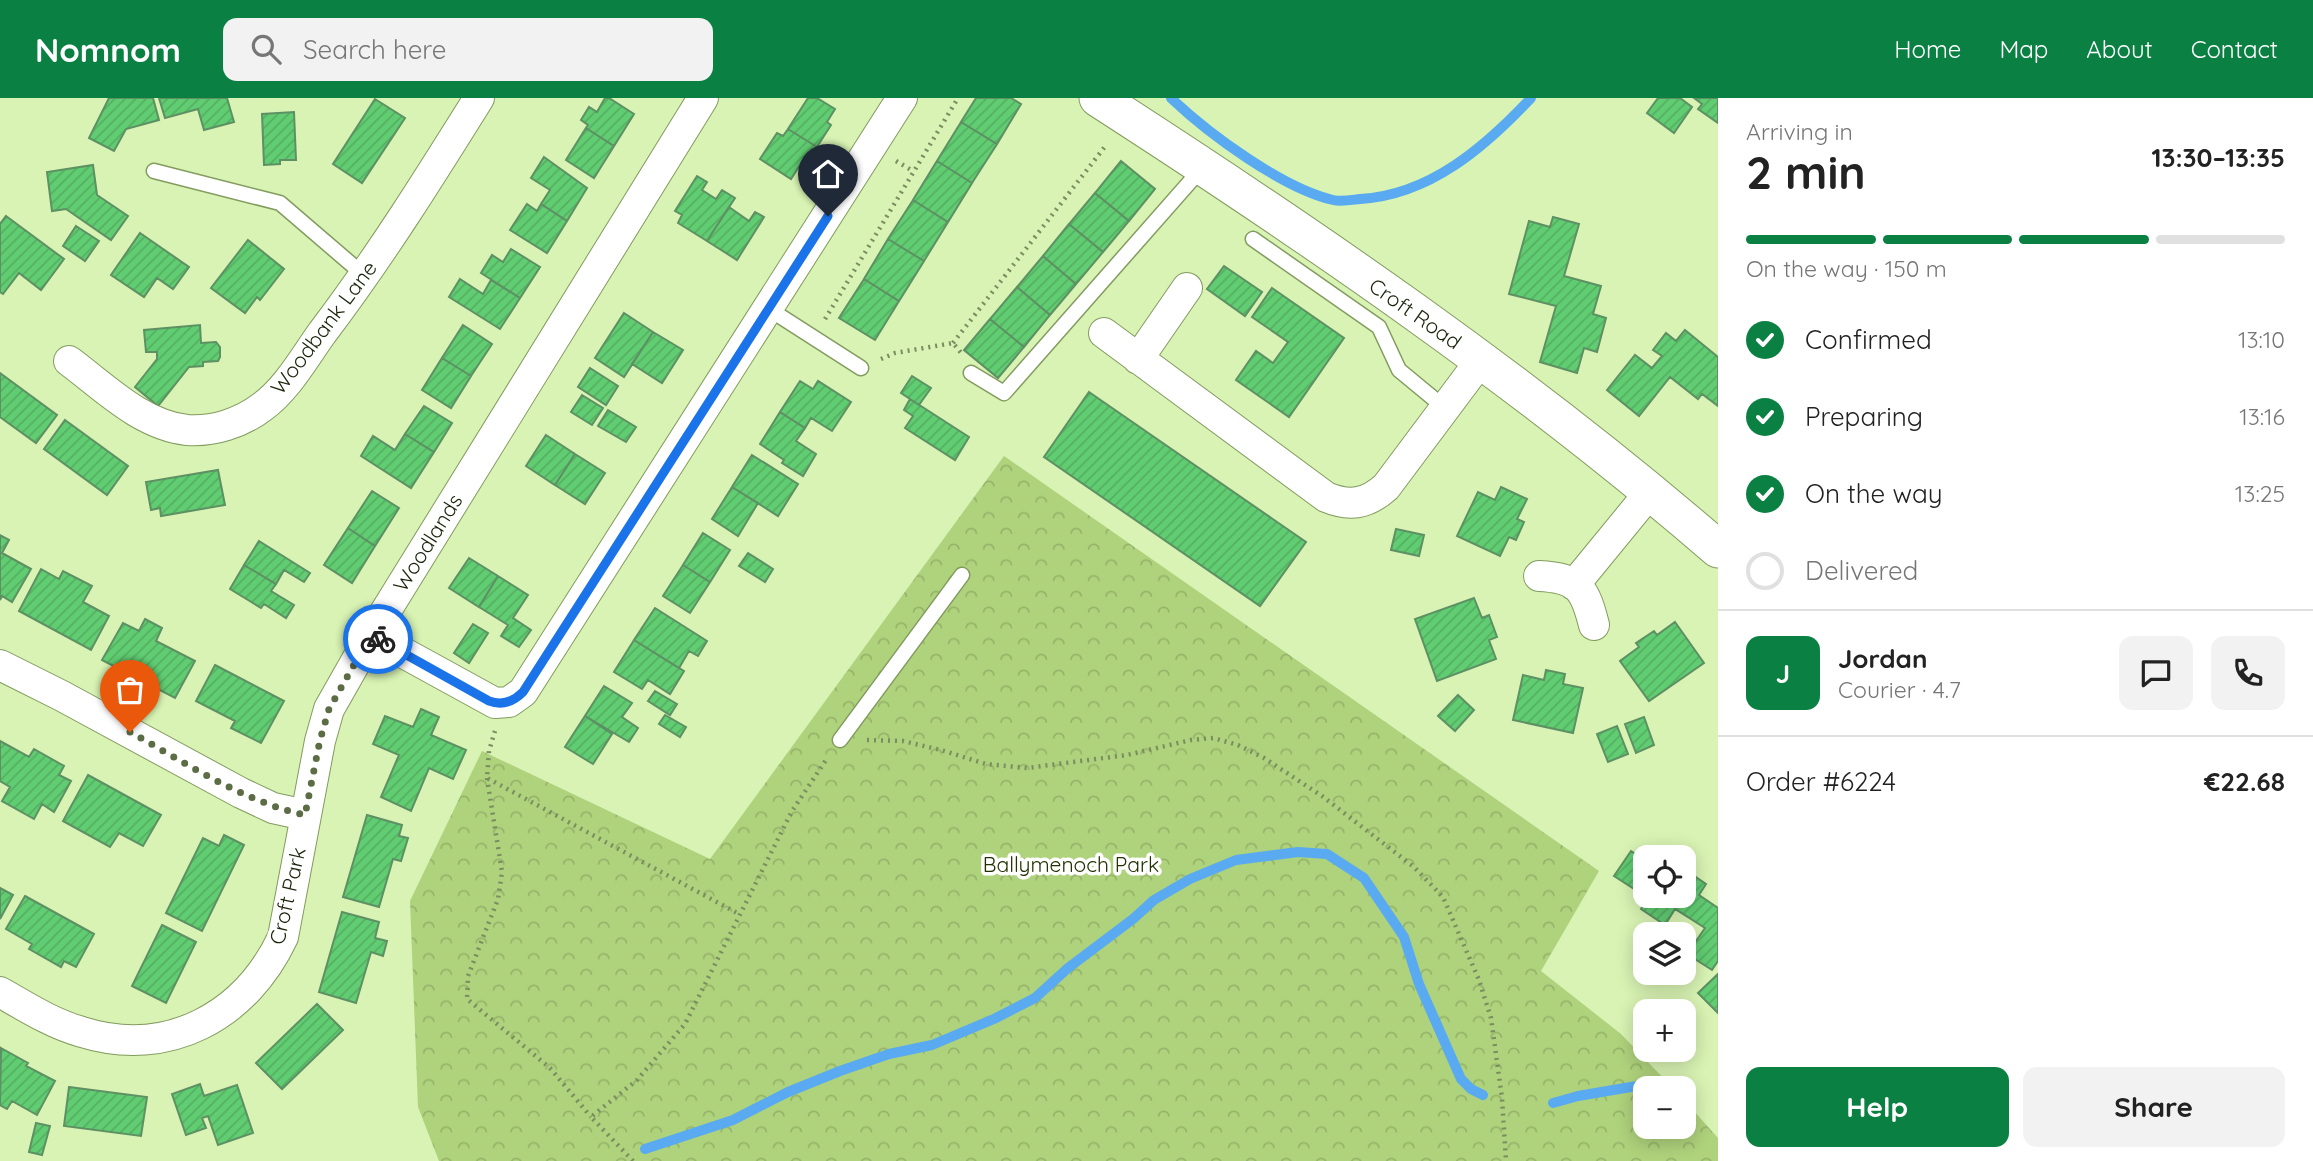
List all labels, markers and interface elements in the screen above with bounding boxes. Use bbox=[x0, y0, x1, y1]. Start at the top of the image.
search box bbox=[223, 18, 713, 81]
text: Nomnom bbox=[35, 29, 181, 70]
icon: search bbox=[247, 30, 285, 68]
text: Search here bbox=[303, 33, 447, 66]
text: Home bbox=[1894, 34, 1961, 64]
text: Map bbox=[1999, 34, 2048, 64]
text: About bbox=[2086, 34, 2153, 64]
text: Contact bbox=[2191, 34, 2278, 64]
text: Arriving in bbox=[1746, 117, 1853, 146]
text: 13:30–13:35 bbox=[2151, 141, 2285, 174]
text: 2 min bbox=[1746, 143, 1866, 201]
pin bbox=[798, 144, 858, 216]
icon: home bbox=[809, 155, 847, 193]
text: On the way · 150 m bbox=[1746, 254, 1947, 283]
street label: Woodbank Lane bbox=[265, 255, 382, 399]
street label: Croft Road bbox=[1364, 272, 1467, 354]
icon: check bbox=[1746, 321, 1784, 359]
text: Confirmed bbox=[1805, 323, 1932, 356]
text: 13:10 bbox=[2238, 325, 2285, 354]
icon: check bbox=[1746, 398, 1784, 436]
text: Preparing bbox=[1805, 400, 1923, 433]
text: 13:16 bbox=[2239, 402, 2285, 431]
icon: check bbox=[1746, 475, 1784, 513]
text: On the way bbox=[1805, 477, 1943, 510]
text: 13:25 bbox=[2235, 479, 2285, 508]
street label: Woodlands bbox=[387, 489, 467, 596]
text: Delivered bbox=[1805, 554, 1918, 587]
courier bbox=[343, 604, 413, 674]
icon: bike bbox=[359, 620, 397, 658]
button: chat bbox=[2119, 636, 2193, 710]
button: phone bbox=[2211, 636, 2285, 710]
text: Jordan bbox=[1838, 642, 1927, 675]
text: J bbox=[1776, 657, 1790, 690]
pin bbox=[100, 660, 160, 732]
icon: bag bbox=[111, 671, 149, 709]
text: Courier · 4.7 bbox=[1838, 675, 1961, 704]
text: Order #6224 bbox=[1746, 765, 1896, 798]
text: €22.68 bbox=[2204, 765, 2285, 798]
street label: Croft Park bbox=[263, 845, 311, 947]
map controls bbox=[1633, 845, 1696, 1139]
button: locate bbox=[1633, 845, 1696, 908]
park label: Ballymenoch Park bbox=[983, 851, 1159, 877]
button: layers bbox=[1633, 922, 1696, 985]
button: + bbox=[1633, 999, 1696, 1062]
button: Help bbox=[1746, 1067, 2009, 1147]
button: Share bbox=[2023, 1067, 2285, 1147]
button: − bbox=[1633, 1076, 1696, 1139]

